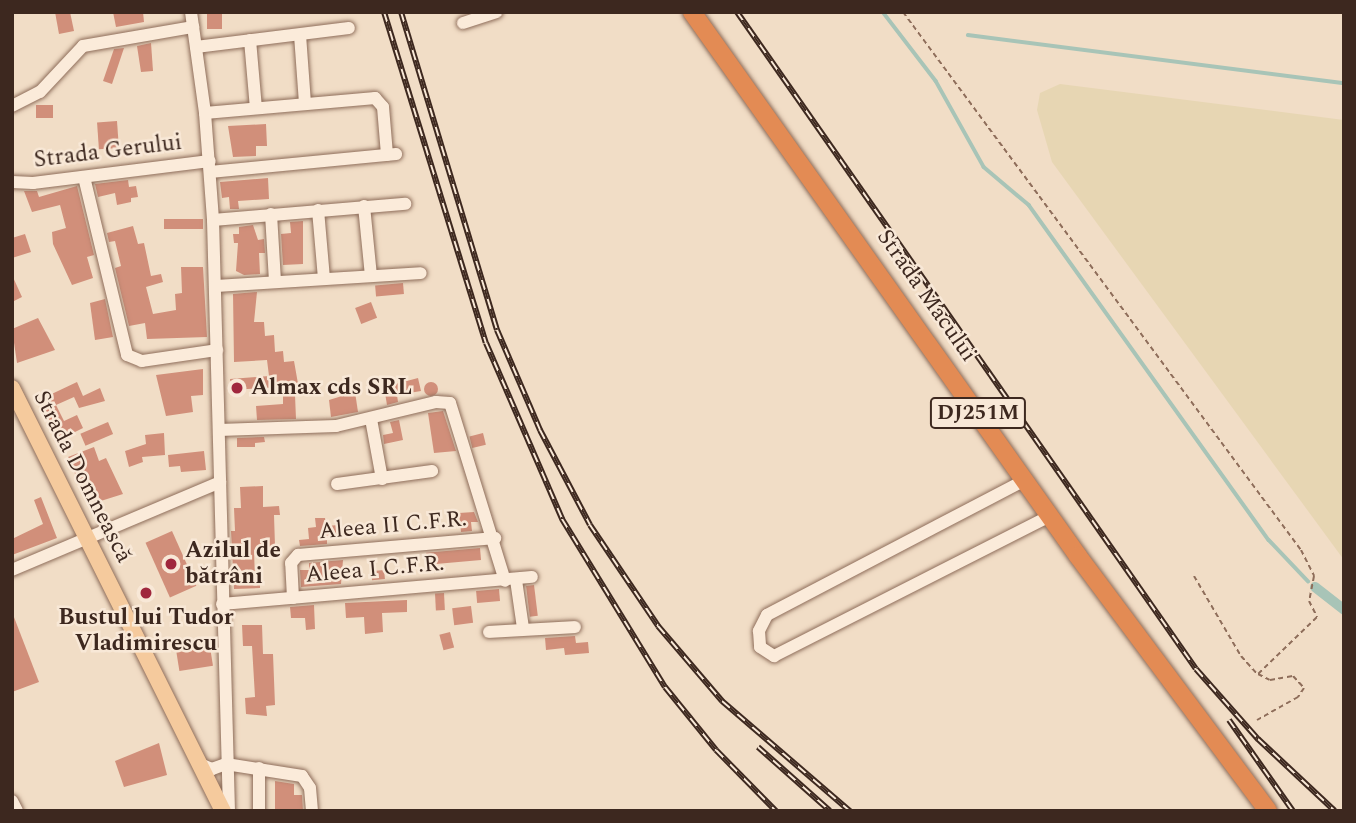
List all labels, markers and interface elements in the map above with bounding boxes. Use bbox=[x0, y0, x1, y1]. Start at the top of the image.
street label: Strada Gerului bbox=[32, 129, 184, 175]
street label: Strada Macului bbox=[870, 224, 982, 368]
place label: Almax cds SRL bbox=[251, 374, 412, 402]
marker: Almax cds SRL bbox=[229, 380, 245, 396]
street label: Strada Domnească bbox=[27, 386, 137, 568]
road number: DJ251M bbox=[929, 396, 1027, 430]
street label: Aleea II C.F.R. bbox=[318, 506, 468, 546]
place label: Azilul de bătrâni bbox=[185, 537, 281, 591]
street label: Aleea I C.F.R. bbox=[304, 550, 446, 590]
marker: Azilul de bătrâni bbox=[163, 556, 179, 572]
marker: Bustul lui Tudor Vladimirescu bbox=[138, 585, 154, 601]
place label: Bustul lui Tudor Vladimirescu bbox=[58, 604, 234, 658]

